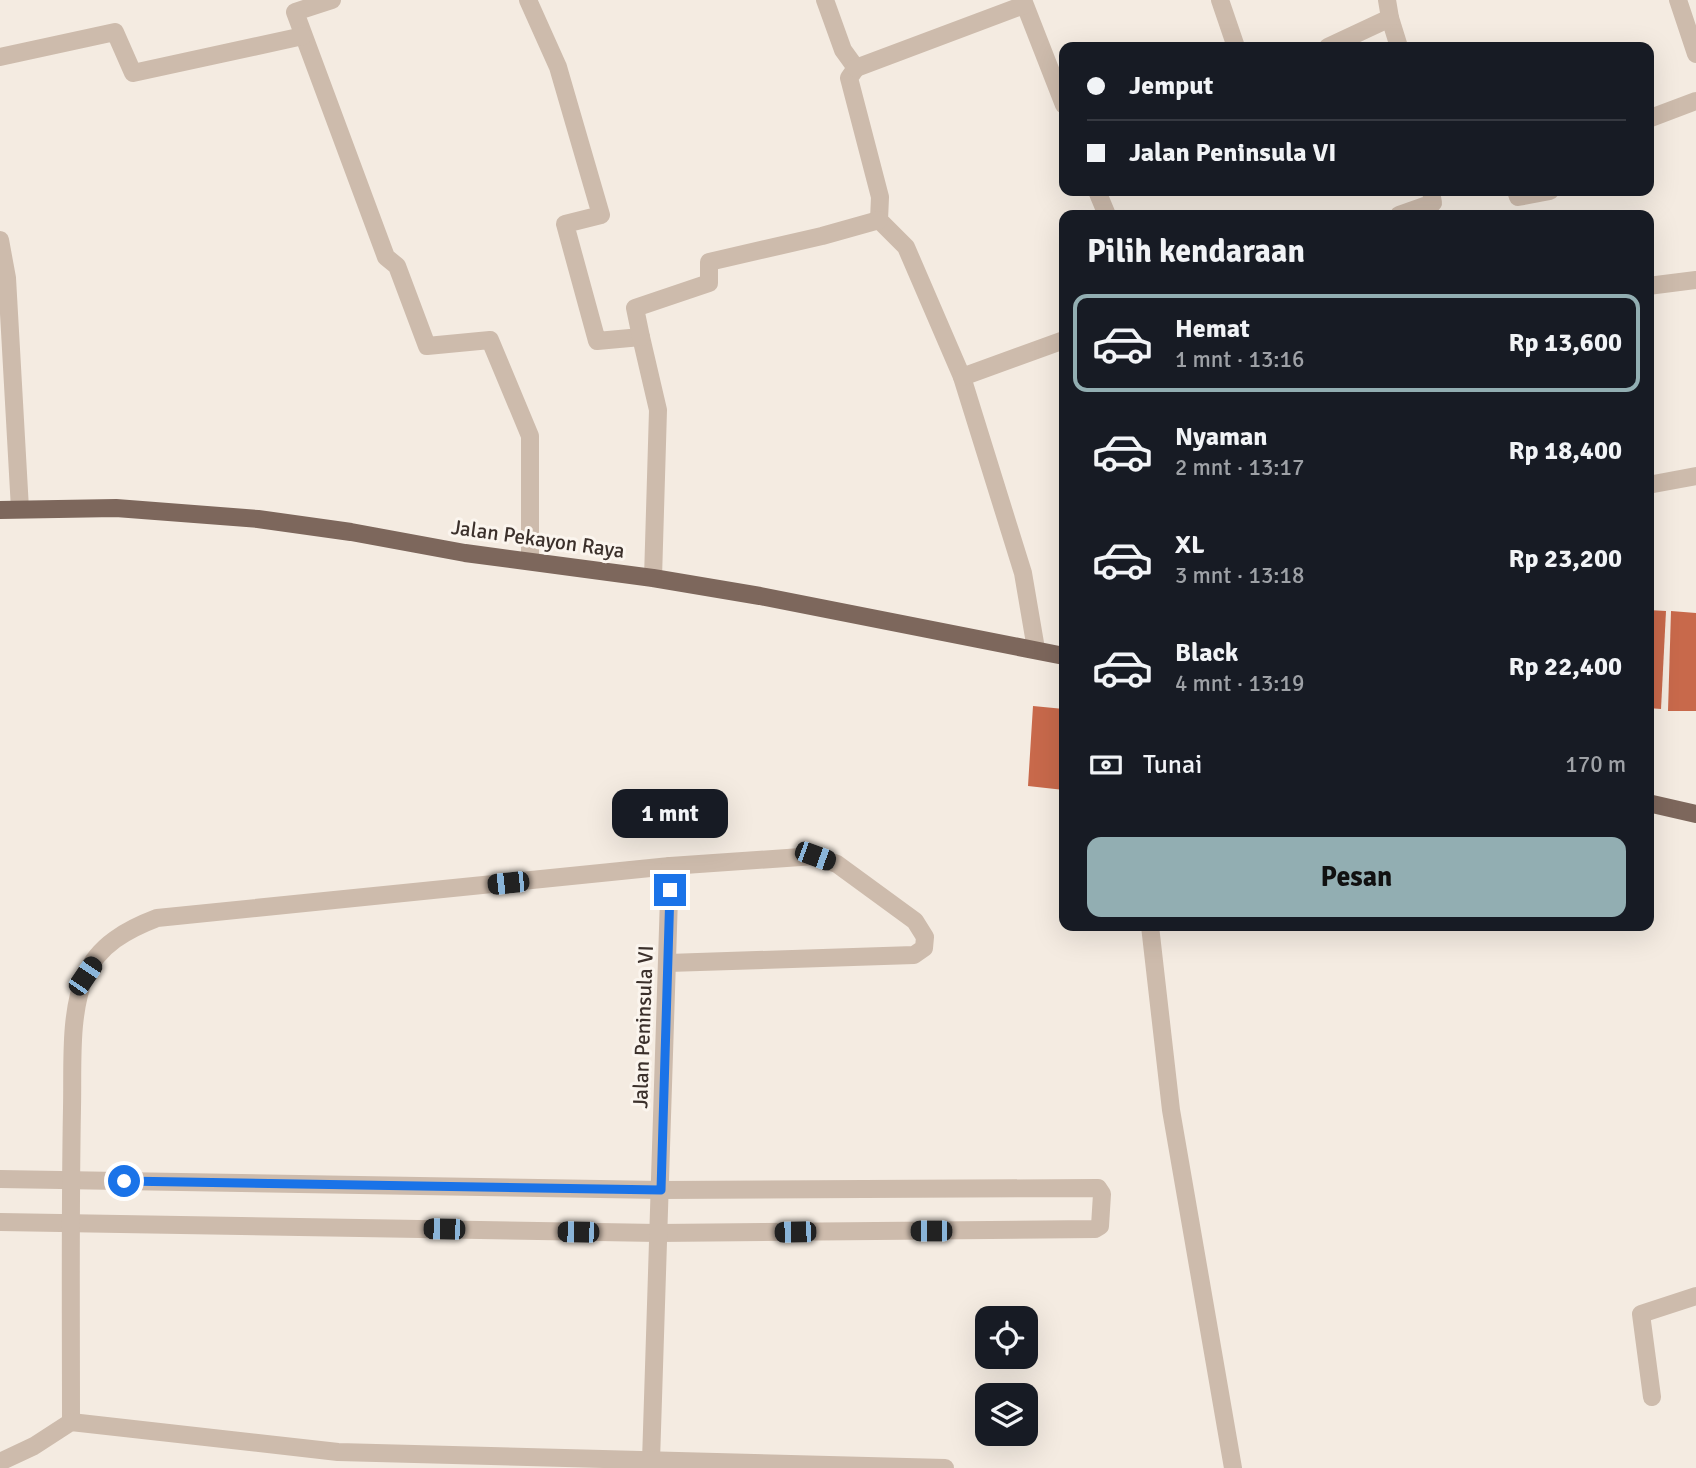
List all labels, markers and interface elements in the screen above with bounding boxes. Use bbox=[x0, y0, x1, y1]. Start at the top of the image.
text: Jemput bbox=[1129, 70, 1213, 102]
text: Jalan Peninsula VI bbox=[1129, 137, 1336, 169]
text: Pilih kendaraan bbox=[1087, 232, 1305, 271]
icon: car bbox=[1091, 312, 1154, 375]
text: Hemat bbox=[1175, 313, 1250, 345]
text: Rp 13,600 bbox=[1508, 327, 1622, 359]
text: 1 mnt · 13:16 bbox=[1175, 345, 1304, 374]
icon: car bbox=[1091, 420, 1154, 483]
text: Nyaman bbox=[1175, 421, 1268, 453]
text: Rp 18,400 bbox=[1508, 435, 1622, 467]
text: 2 mnt · 13:17 bbox=[1175, 453, 1304, 482]
street label: Jalan Pekayon Raya bbox=[450, 514, 626, 564]
icon: car bbox=[1091, 528, 1154, 591]
text: XL bbox=[1175, 529, 1205, 561]
text: Rp 23,200 bbox=[1508, 543, 1622, 575]
text: 3 mnt · 13:18 bbox=[1175, 561, 1304, 590]
icon: car bbox=[1091, 636, 1154, 699]
text: Black bbox=[1175, 637, 1238, 669]
text: Rp 22,400 bbox=[1508, 651, 1622, 683]
text: 4 mnt · 13:19 bbox=[1175, 669, 1304, 698]
icon: cash bbox=[1087, 746, 1125, 784]
text: Tunai bbox=[1143, 749, 1202, 781]
text: 170 m bbox=[1565, 750, 1626, 779]
callout: 1 mnt bbox=[612, 788, 728, 838]
text: 1 mnt bbox=[641, 799, 699, 828]
button: Pesan bbox=[1087, 837, 1626, 917]
car bbox=[792, 839, 839, 873]
car bbox=[487, 870, 530, 896]
route end bbox=[654, 874, 686, 906]
street label: Jalan Peninsula VI bbox=[627, 945, 659, 1109]
car bbox=[65, 953, 106, 999]
route start bbox=[108, 1165, 140, 1197]
car bbox=[423, 1218, 466, 1240]
car bbox=[557, 1221, 600, 1243]
car bbox=[774, 1221, 817, 1243]
car bbox=[911, 1221, 953, 1242]
map controls bbox=[975, 1306, 1038, 1446]
button: locate bbox=[975, 1306, 1038, 1369]
button: layers bbox=[975, 1383, 1038, 1446]

